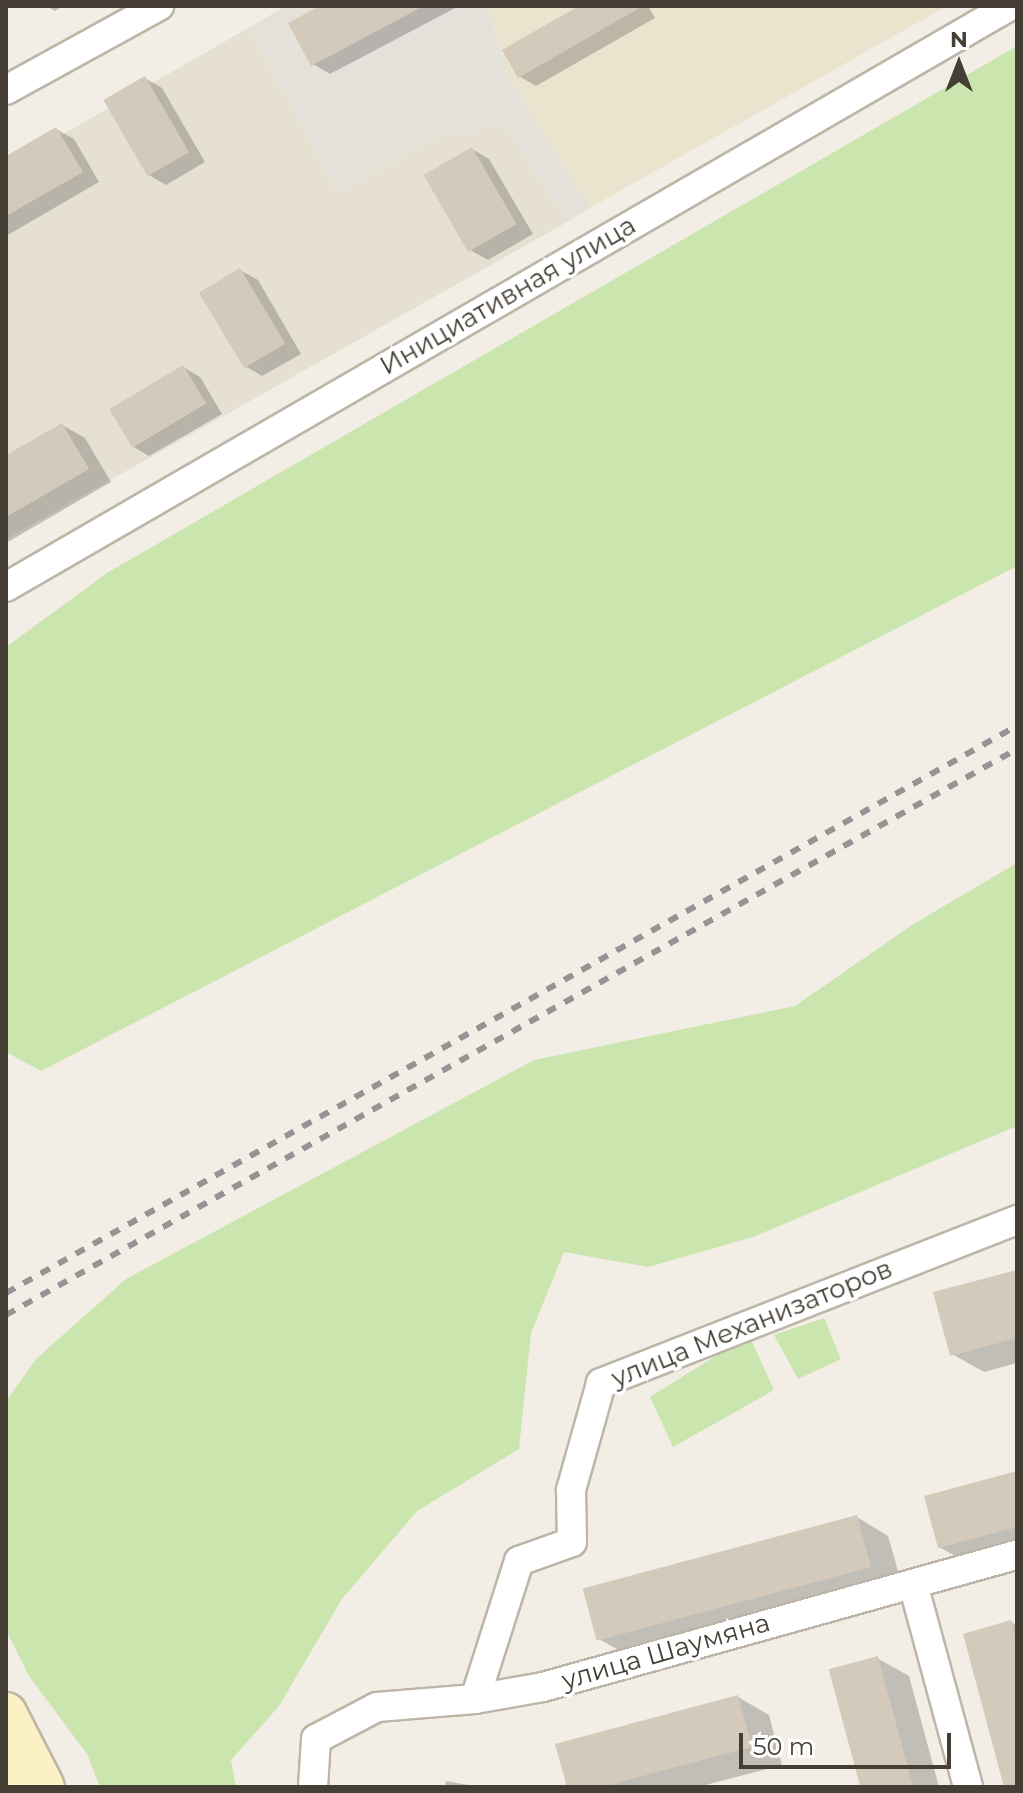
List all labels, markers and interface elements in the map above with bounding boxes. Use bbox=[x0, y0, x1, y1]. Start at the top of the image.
north arrow bbox=[919, 24, 999, 104]
text: N bbox=[950, 26, 968, 53]
street label: Инициативная улица bbox=[375, 210, 641, 382]
street label: улица Механизаторов bbox=[607, 1253, 897, 1395]
street label: улица Шаумяна bbox=[558, 1607, 774, 1697]
scale bar bbox=[743, 1717, 955, 1767]
text: 50 m bbox=[753, 1732, 814, 1761]

